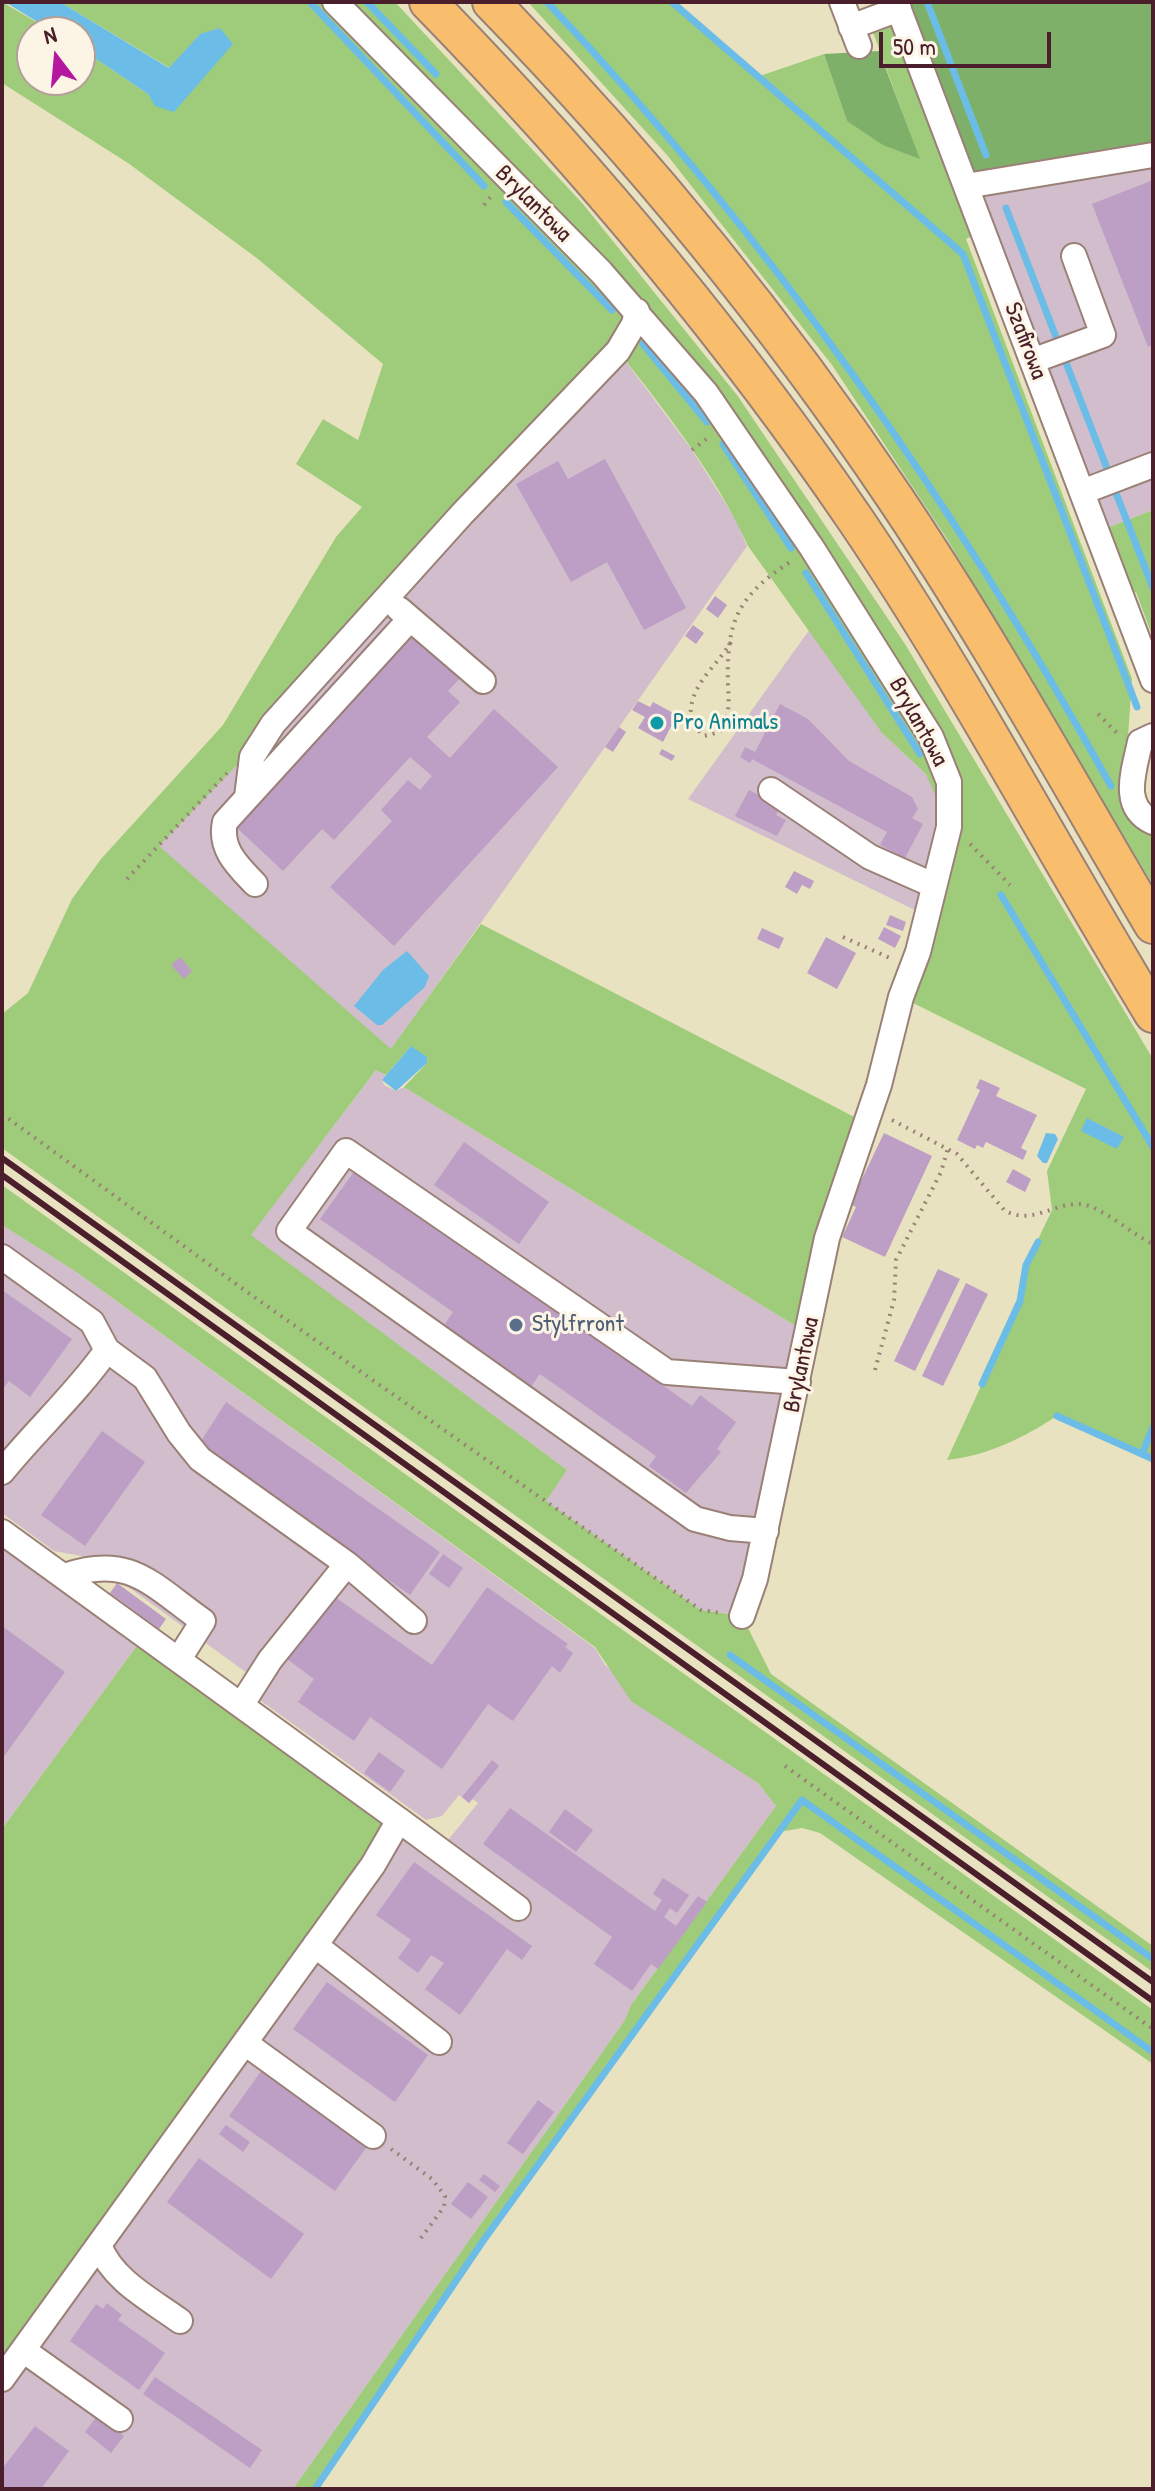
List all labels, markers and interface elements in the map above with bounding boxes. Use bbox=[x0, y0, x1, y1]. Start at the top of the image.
north arrow bbox=[16, 16, 96, 96]
scale bar bbox=[883, 16, 1055, 66]
text: N bbox=[40, 19, 60, 51]
text: 50 m bbox=[893, 30, 936, 62]
street label: Brylantowa bbox=[489, 160, 577, 248]
street label: Szafirowa bbox=[997, 299, 1053, 383]
street label: Brylantowa bbox=[882, 673, 954, 771]
place label: Pro Animals bbox=[673, 709, 778, 737]
marker: Pro Animals bbox=[648, 714, 666, 732]
place label: Stylfrront bbox=[532, 1311, 624, 1339]
street label: Brylantowa bbox=[778, 1315, 826, 1415]
marker: Stylfrront bbox=[507, 1316, 525, 1334]

